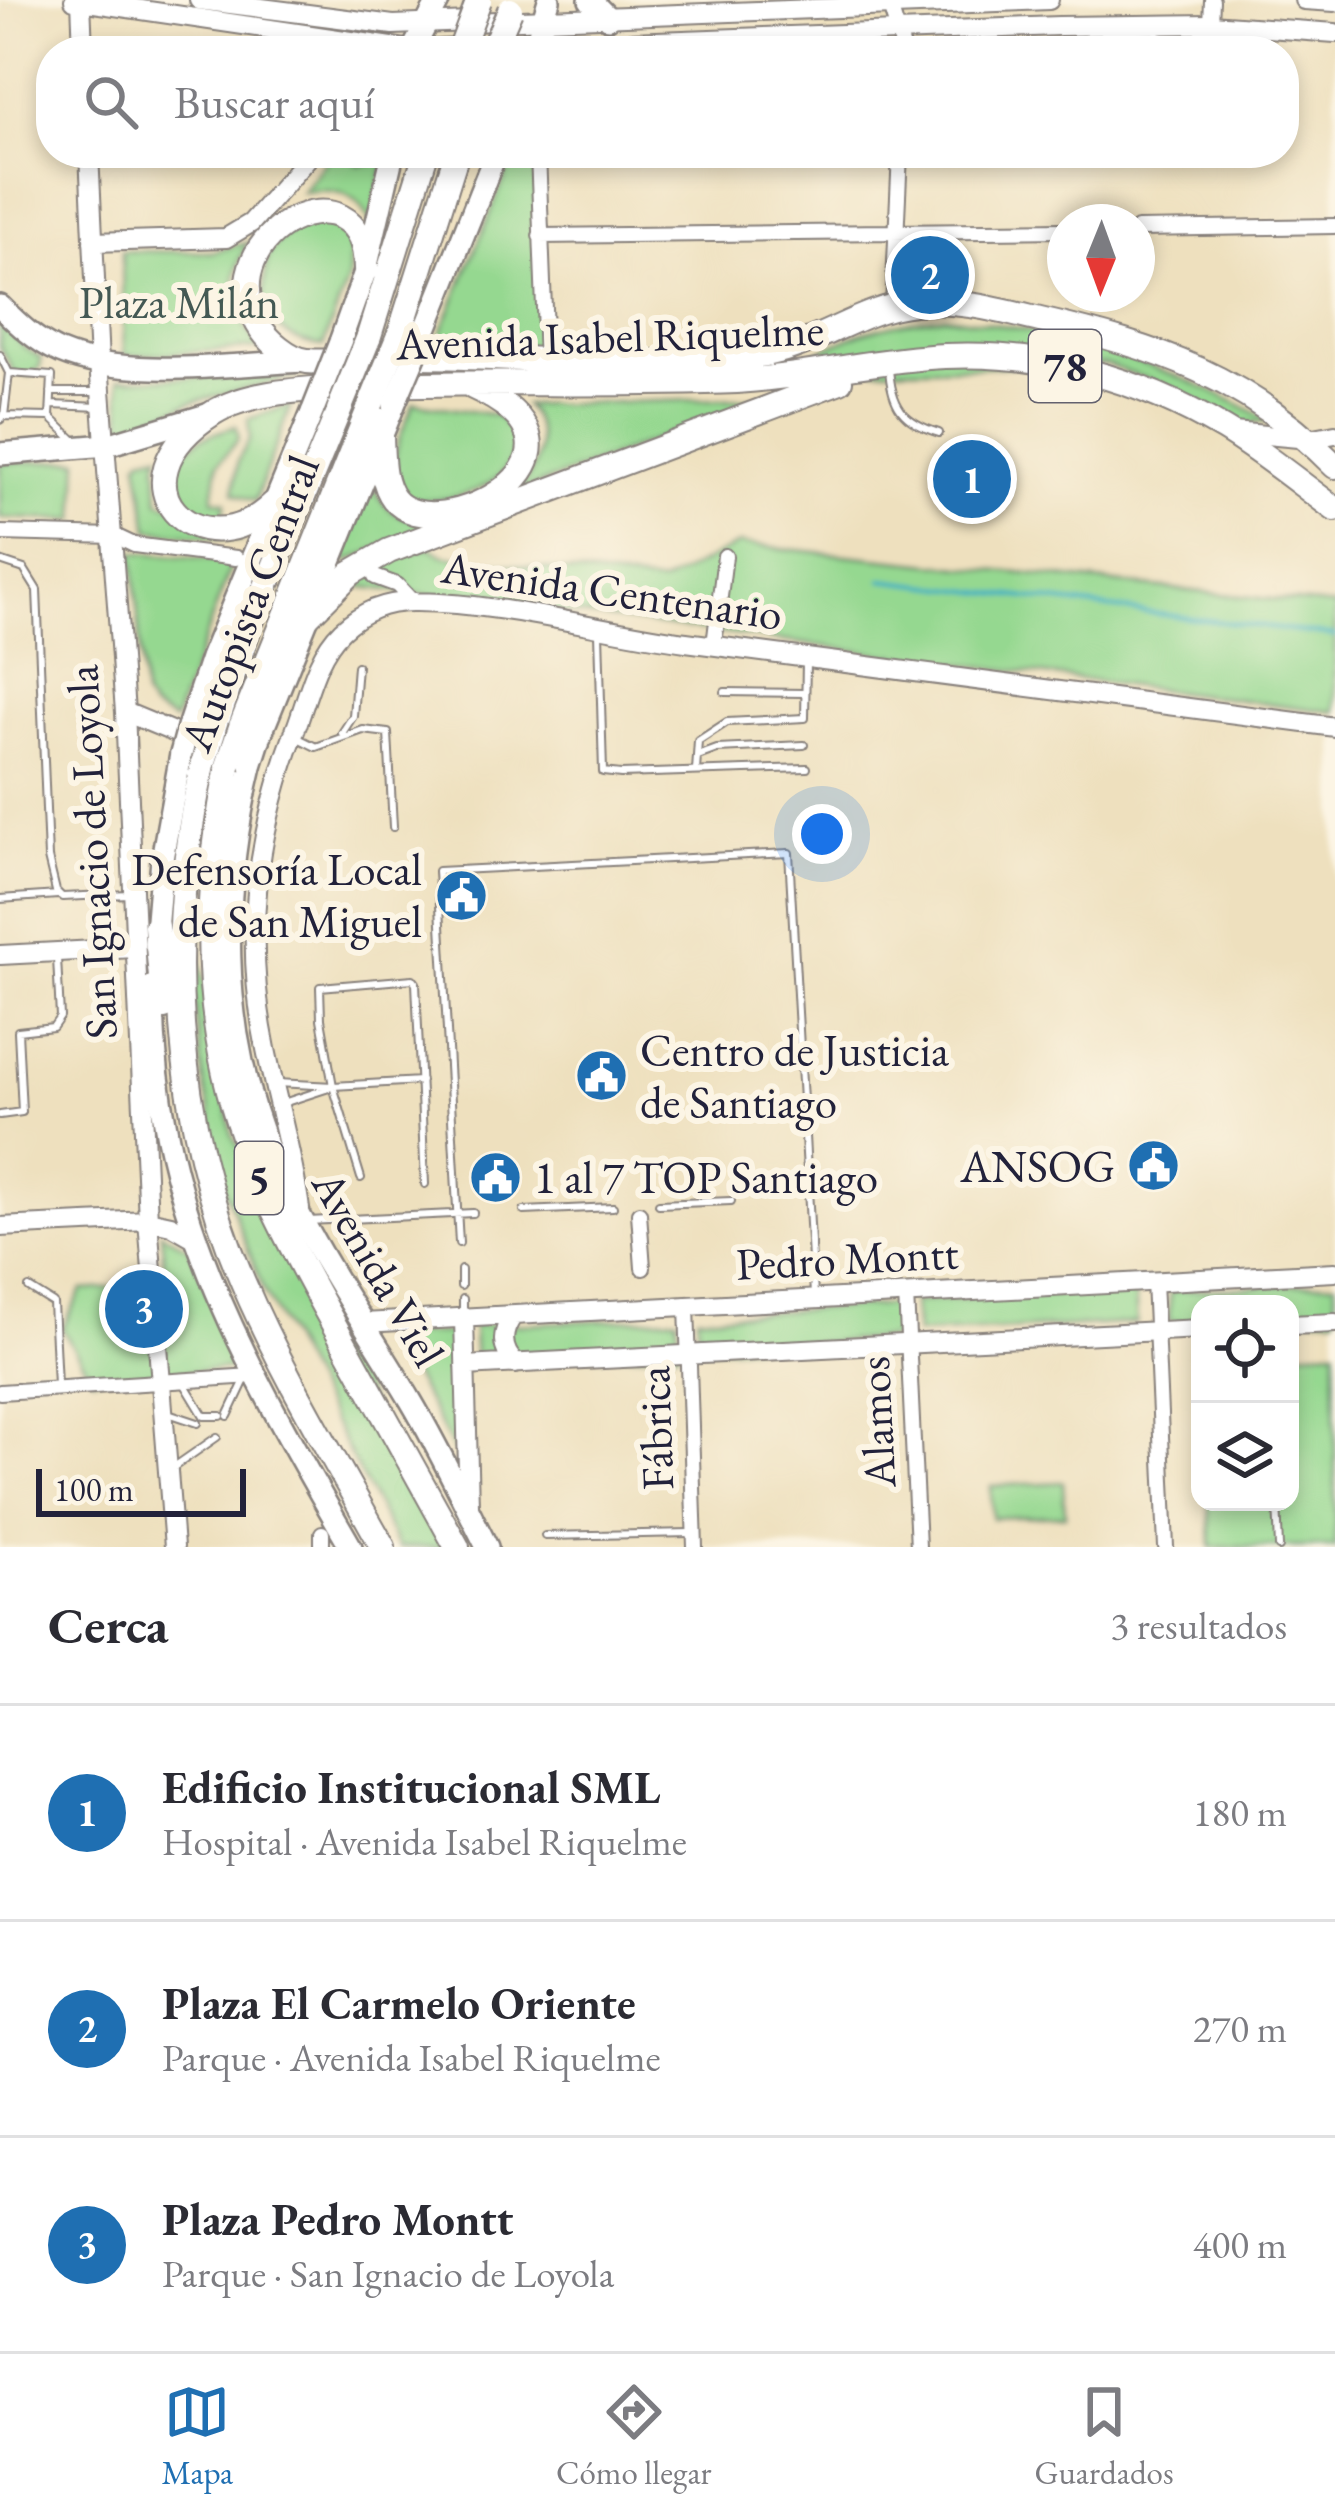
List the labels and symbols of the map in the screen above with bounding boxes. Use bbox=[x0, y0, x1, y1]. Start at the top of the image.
north arrow bbox=[1047, 204, 1155, 312]
pin: 2 bbox=[891, 230, 969, 320]
park label: Plaza Milán bbox=[79, 273, 279, 331]
street label: Avenida Isabel Riquelme bbox=[394, 300, 825, 372]
road number: 78 bbox=[1029, 330, 1101, 402]
pin: 1 bbox=[933, 434, 1011, 524]
street label: Autopista Central bbox=[166, 447, 332, 760]
street label: Avenida Centenario bbox=[437, 537, 786, 643]
street label: San Ignacio de Loyola bbox=[52, 663, 130, 1041]
your location bbox=[792, 804, 852, 864]
place label: Defensoría Local de San Miguel bbox=[131, 840, 422, 950]
public building icon: Defensoría Local de San Miguel bbox=[433, 867, 489, 923]
place label: Centro de Justicia de Santiago bbox=[640, 1021, 949, 1131]
public building icon: Centro de Justicia de Santiago bbox=[573, 1048, 629, 1104]
place label: ANSOG bbox=[959, 1137, 1115, 1195]
public building icon: ANSOG bbox=[1126, 1138, 1182, 1194]
road number: 5 bbox=[235, 1142, 283, 1214]
place label: 1 al 7 TOP Santiago bbox=[534, 1148, 878, 1206]
public building icon: 1 al 7 TOP Santiago bbox=[467, 1149, 523, 1205]
street label: Avenida Viel bbox=[299, 1159, 458, 1377]
street label: Pedro Montt bbox=[734, 1223, 960, 1293]
pin: 3 bbox=[105, 1264, 183, 1354]
street label: Alamos bbox=[844, 1355, 908, 1490]
street label: Fábrica bbox=[624, 1365, 686, 1491]
scale bar bbox=[36, 1463, 246, 1516]

